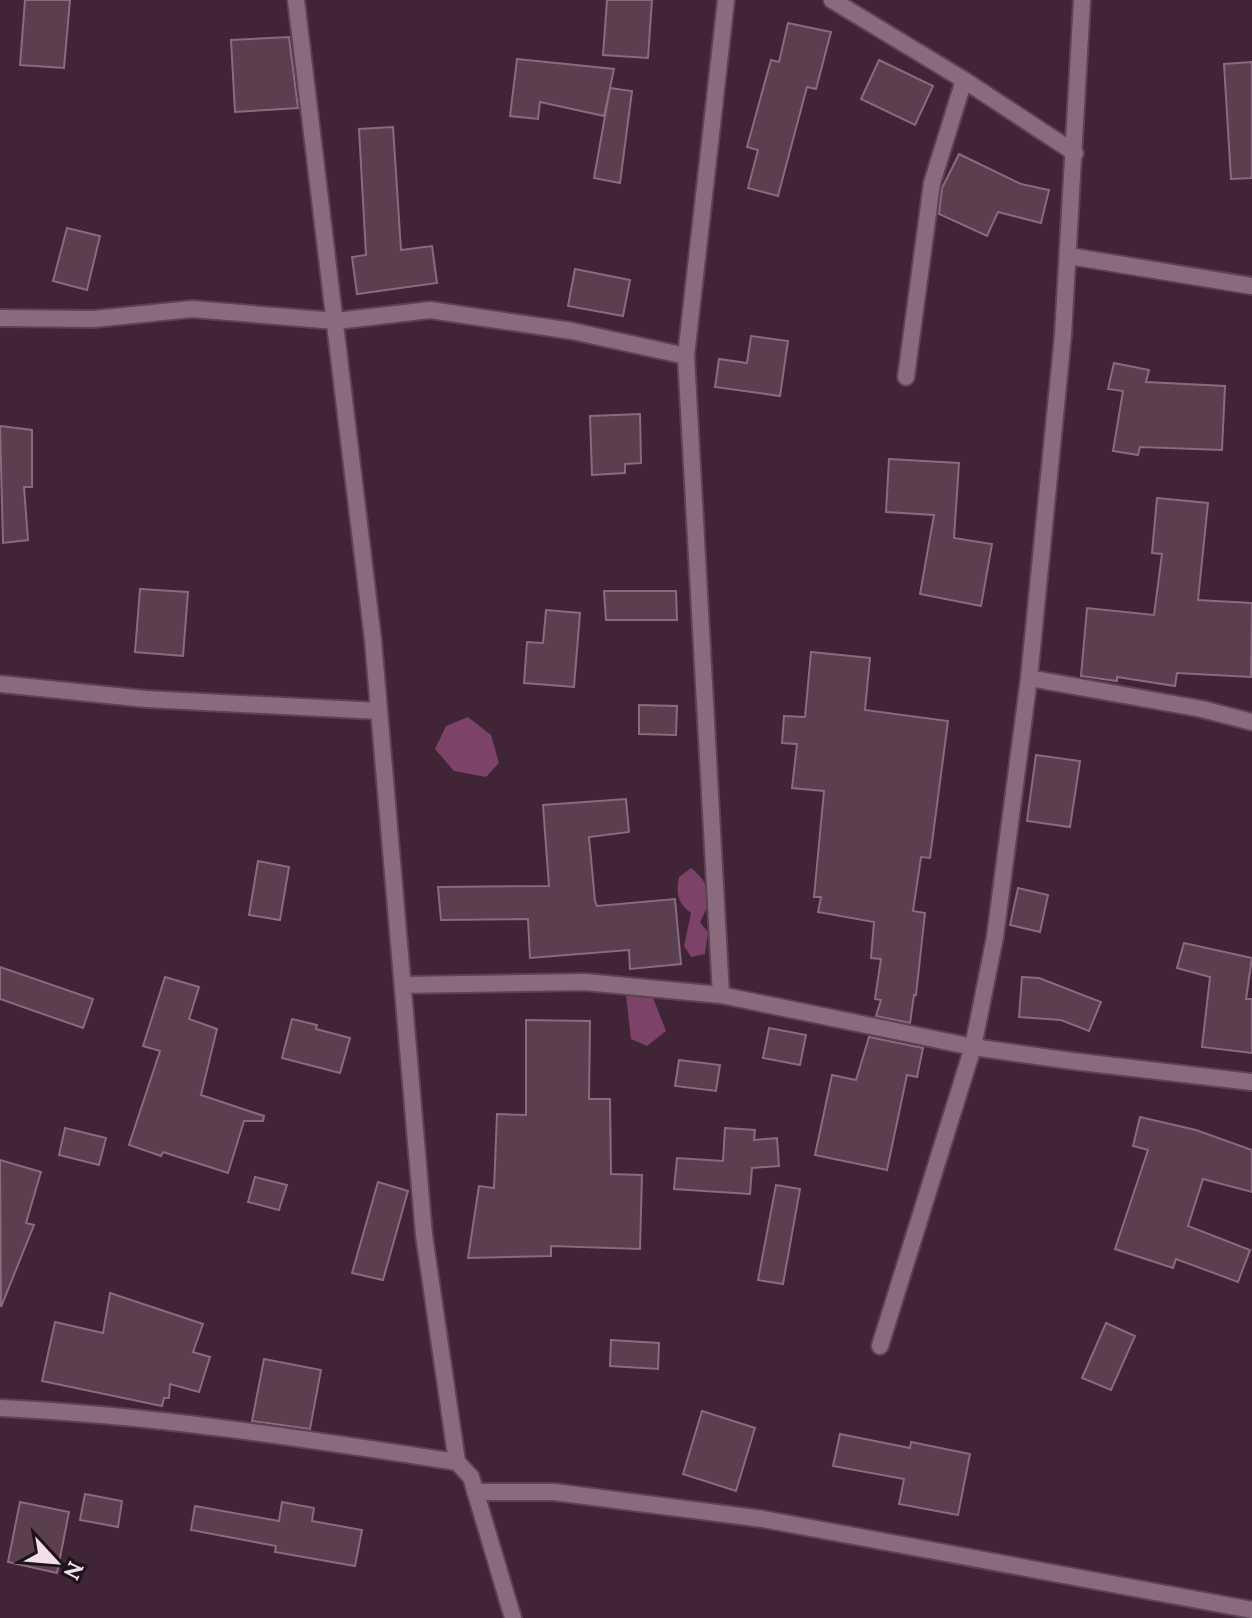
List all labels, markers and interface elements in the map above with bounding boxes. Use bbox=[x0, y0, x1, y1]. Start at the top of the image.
north arrow bbox=[16, 1522, 96, 1602]
text: N bbox=[58, 1557, 90, 1585]

